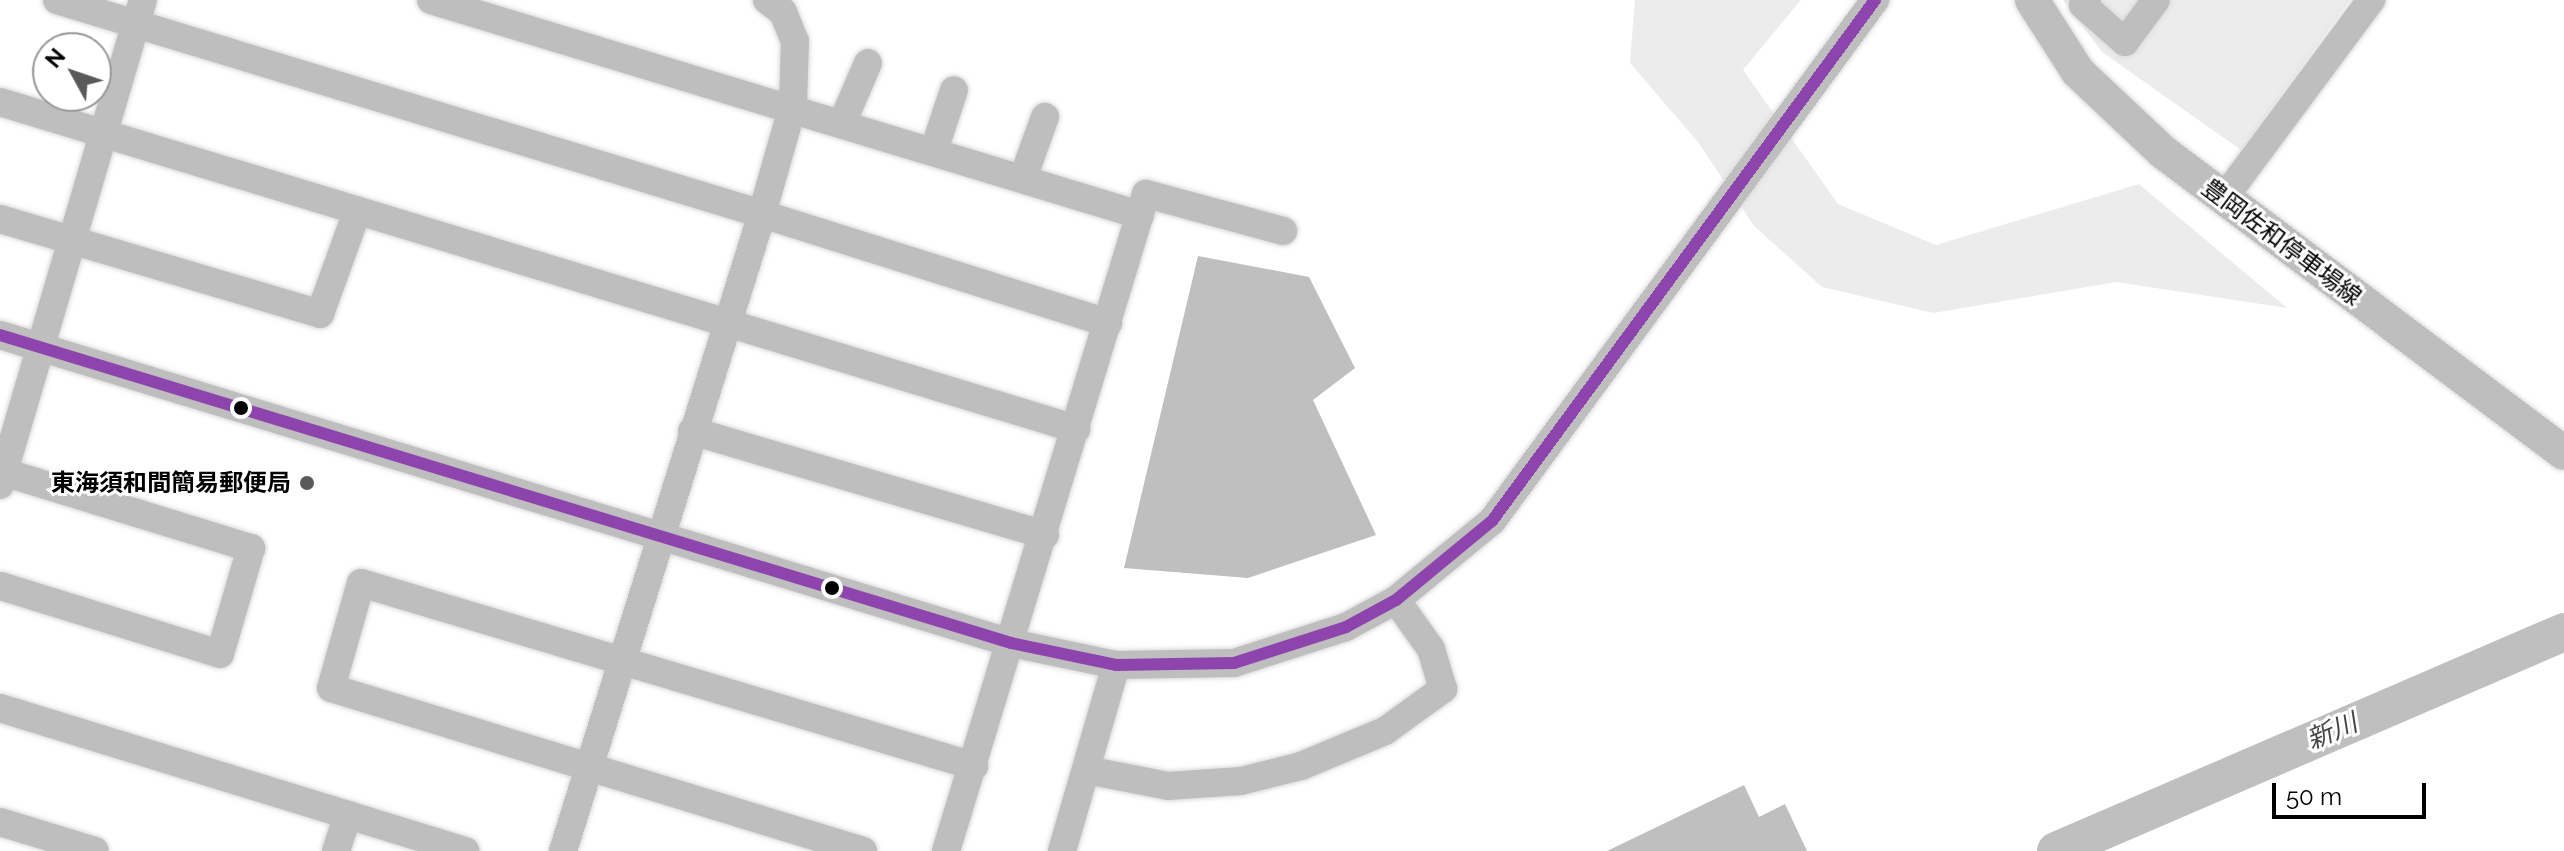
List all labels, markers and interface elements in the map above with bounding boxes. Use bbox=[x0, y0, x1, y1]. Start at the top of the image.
north arrow bbox=[32, 32, 112, 112]
text: N bbox=[40, 43, 70, 73]
street label: 豊岡佐和停車場線 bbox=[2197, 173, 2367, 311]
unlabelled marker bbox=[233, 400, 249, 416]
place label: 東海須和間簡易郵便局 bbox=[51, 469, 291, 497]
marker: 東海須和間簡易郵便局 bbox=[298, 474, 316, 492]
unlabelled marker bbox=[824, 580, 840, 596]
water label: 新川 bbox=[2302, 707, 2362, 757]
scale bar bbox=[2276, 767, 2430, 817]
text: 50 m bbox=[2286, 782, 2342, 811]

